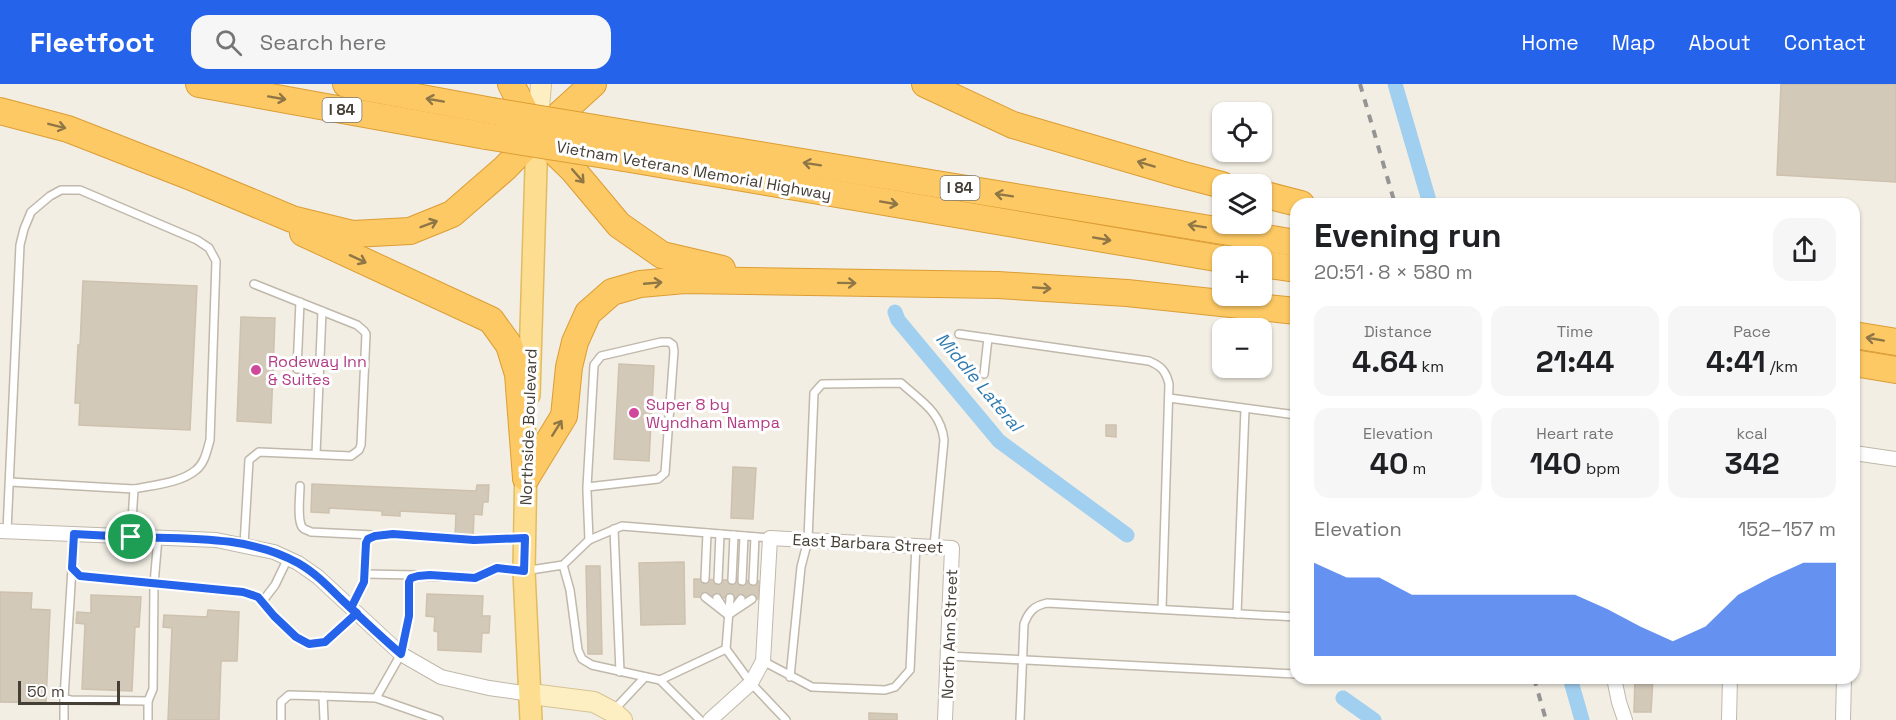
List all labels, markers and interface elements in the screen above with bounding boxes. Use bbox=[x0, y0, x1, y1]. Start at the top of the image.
search box bbox=[191, 15, 611, 69]
text: Fleetfoot bbox=[30, 24, 155, 60]
icon: search bbox=[212, 26, 245, 59]
text: Search here bbox=[260, 28, 387, 56]
text: Home bbox=[1521, 29, 1579, 56]
text: Map bbox=[1612, 29, 1656, 56]
text: About bbox=[1689, 29, 1751, 56]
text: Contact bbox=[1784, 29, 1866, 56]
one-way arrow bbox=[267, 93, 286, 104]
one-way arrow bbox=[426, 94, 445, 105]
road number: I 84 bbox=[322, 98, 362, 122]
map controls bbox=[1212, 102, 1272, 378]
button: locate bbox=[1212, 102, 1272, 162]
one-way arrow bbox=[47, 120, 66, 132]
street label: Vietnam Veterans Memorial Highway bbox=[555, 136, 833, 205]
one-way arrow bbox=[803, 158, 822, 169]
one-way arrow bbox=[1137, 158, 1156, 169]
one-way arrow bbox=[571, 168, 585, 183]
button: layers bbox=[1212, 174, 1272, 234]
road number: I 84 bbox=[940, 176, 980, 200]
one-way arrow bbox=[995, 189, 1015, 200]
one-way arrow bbox=[878, 198, 898, 209]
text: Evening run bbox=[1314, 215, 1502, 257]
one-way arrow bbox=[419, 218, 438, 229]
button: share bbox=[1773, 218, 1836, 281]
one-way arrow bbox=[1187, 221, 1207, 232]
one-way arrow bbox=[1091, 234, 1111, 245]
button: + bbox=[1212, 246, 1272, 306]
one-way arrow bbox=[349, 254, 367, 266]
text: 20:51 · 8 × 580 m bbox=[1314, 259, 1473, 285]
one-way arrow bbox=[642, 277, 662, 288]
one-way arrow bbox=[837, 277, 857, 289]
one-way arrow bbox=[1032, 282, 1052, 293]
button: − bbox=[1212, 318, 1272, 378]
text: Distance bbox=[1364, 321, 1432, 342]
text: Time bbox=[1557, 321, 1593, 342]
text: Pace bbox=[1733, 321, 1771, 342]
water label: Middle Lateral bbox=[931, 327, 1029, 438]
one-way arrow bbox=[1866, 333, 1885, 344]
text: 4.64 bbox=[1352, 342, 1417, 381]
text: 21:44 bbox=[1536, 342, 1614, 381]
text: 4:41 bbox=[1706, 342, 1766, 381]
street label: Northside Boulevard bbox=[515, 348, 542, 506]
place label: Rodeway Inn & Suites bbox=[268, 351, 367, 390]
text: km bbox=[1417, 356, 1444, 377]
text: /km bbox=[1766, 356, 1798, 377]
marker: Rodeway Inn & Suites bbox=[249, 363, 263, 377]
place label: Super 8 by Wyndham Nampa bbox=[646, 394, 780, 433]
marker: Super 8 by Wyndham Nampa bbox=[627, 406, 641, 420]
one-way arrow bbox=[551, 420, 563, 437]
text: Elevation bbox=[1363, 423, 1433, 444]
text: Heart rate bbox=[1536, 423, 1614, 444]
text: kcal bbox=[1737, 423, 1767, 444]
text: 40 bbox=[1370, 444, 1408, 483]
text: 140 bbox=[1530, 444, 1582, 483]
text: 342 bbox=[1724, 444, 1780, 483]
text: m bbox=[1408, 458, 1426, 479]
text: bpm bbox=[1582, 458, 1620, 479]
pin bbox=[105, 511, 156, 562]
text: Elevation bbox=[1314, 516, 1402, 542]
text: 152–157 m bbox=[1738, 516, 1836, 542]
icon: arrive bbox=[114, 520, 147, 553]
street label: East Barbara Street bbox=[792, 529, 944, 558]
street label: North Ann Street bbox=[937, 569, 962, 700]
scale bar bbox=[18, 678, 120, 706]
text: 50 m bbox=[27, 681, 65, 702]

